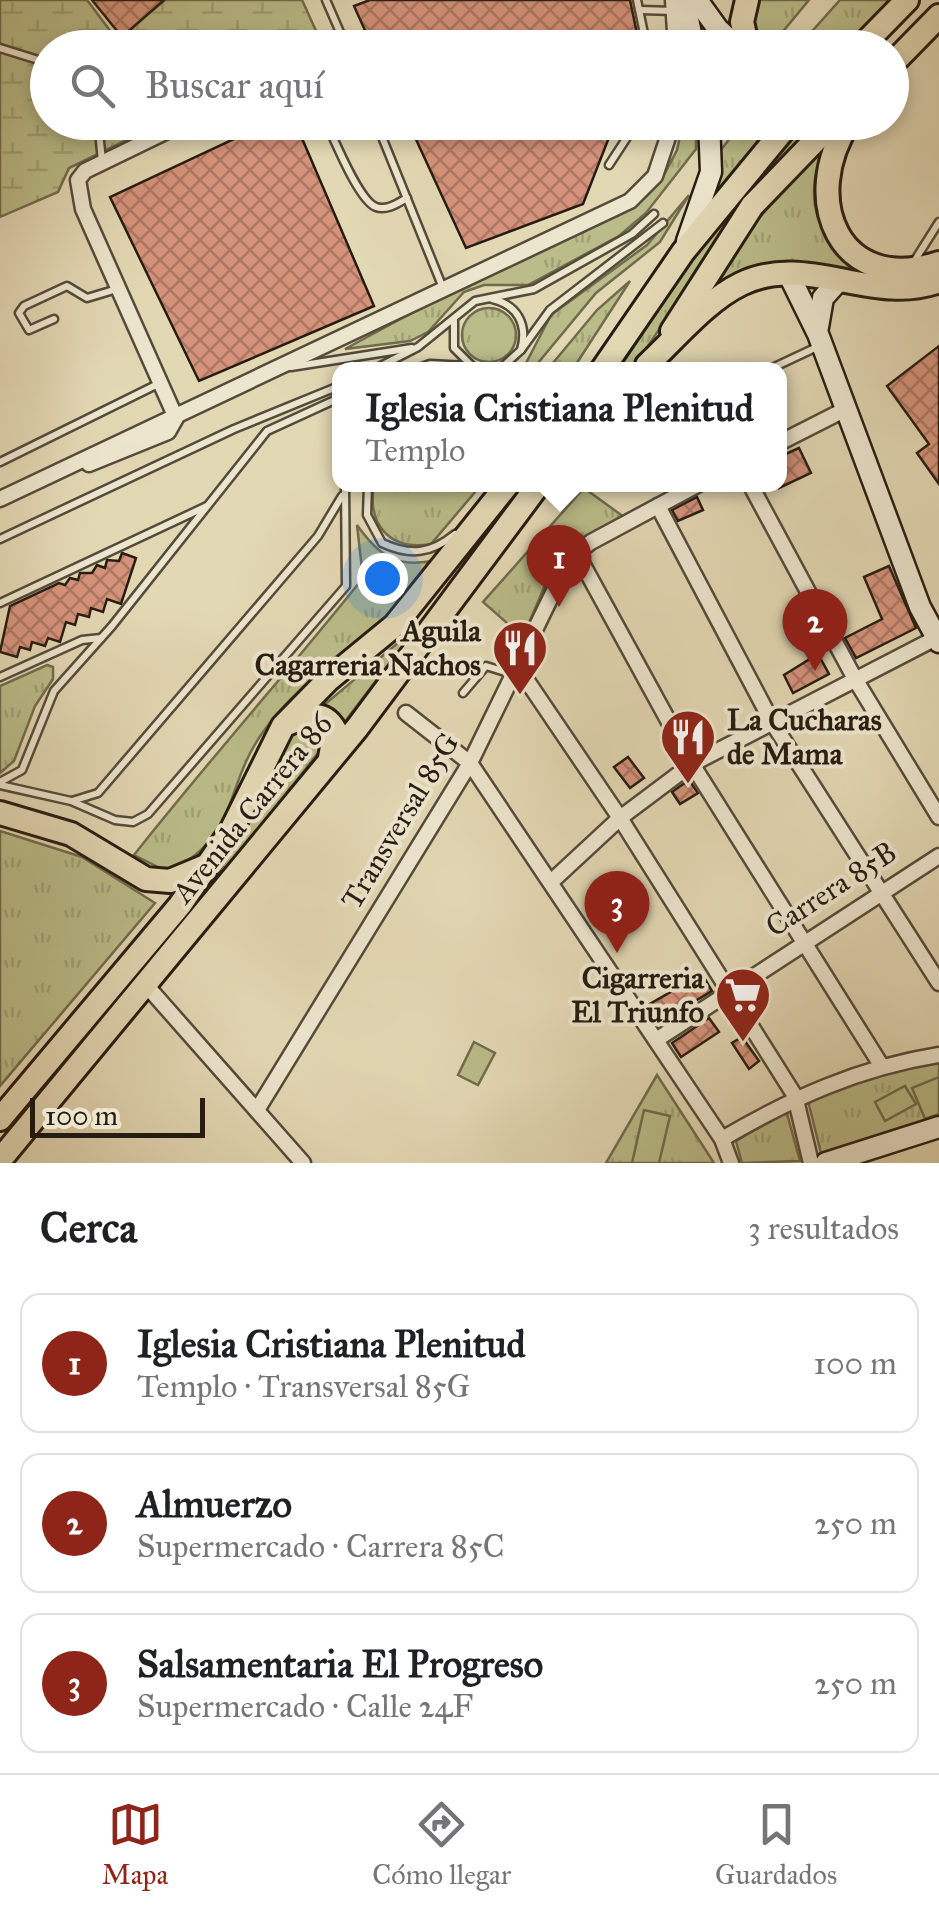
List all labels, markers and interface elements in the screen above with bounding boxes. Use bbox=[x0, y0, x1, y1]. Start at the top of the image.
search box bbox=[30, 30, 909, 140]
icon: search bbox=[65, 58, 120, 113]
text: Buscar aquí bbox=[145, 62, 324, 108]
popup bbox=[332, 362, 787, 492]
text: Iglesia Cristiana Plenitud bbox=[365, 385, 754, 431]
text: Templo bbox=[365, 431, 465, 470]
pin: 1 bbox=[526, 524, 592, 607]
your location bbox=[357, 553, 408, 604]
pin: 2 bbox=[782, 588, 848, 671]
place label: Aguila Cagarreria Nachos bbox=[255, 613, 482, 683]
restaurant icon: Aguila Cagarreria Nachos bbox=[490, 618, 550, 697]
place label: La Cucharas de Mama bbox=[727, 702, 882, 772]
street label: Avenida Carrera 86 bbox=[163, 705, 341, 912]
restaurant icon: La Cucharas de Mama bbox=[658, 707, 718, 786]
street label: Transversal 85G bbox=[333, 727, 467, 915]
street label: Carrera 85B bbox=[759, 834, 903, 944]
pin: 3 bbox=[584, 870, 650, 953]
place label: Cigarreria El Triunfo bbox=[571, 960, 705, 1030]
supermarket icon: Cigarreria El Triunfo bbox=[713, 965, 773, 1044]
scale bar bbox=[30, 1093, 205, 1138]
text: 100 m bbox=[45, 1098, 118, 1133]
text: Cerca bbox=[40, 1202, 137, 1254]
text: 3 resultados bbox=[748, 1209, 899, 1248]
text: Iglesia Cristiana Plenitud bbox=[137, 1321, 526, 1367]
text: 1 bbox=[68, 1344, 81, 1383]
text: 100 m bbox=[813, 1344, 897, 1383]
text: Templo · Transversal 85G bbox=[137, 1367, 470, 1406]
text: Almuerzo bbox=[137, 1481, 292, 1527]
text: 2 bbox=[67, 1504, 82, 1543]
text: 250 m bbox=[814, 1504, 897, 1543]
text: Supermercado · Carrera 85C bbox=[137, 1527, 505, 1566]
text: Salsamentaria El Progreso bbox=[137, 1641, 543, 1687]
text: 3 bbox=[68, 1664, 81, 1703]
text: 250 m bbox=[814, 1664, 897, 1703]
text: Supermercado · Calle 24F bbox=[137, 1687, 473, 1726]
tab: Mapa bbox=[102, 1797, 168, 1892]
tab: Cómo llegar bbox=[372, 1797, 511, 1892]
tab: Guardados bbox=[715, 1797, 837, 1892]

